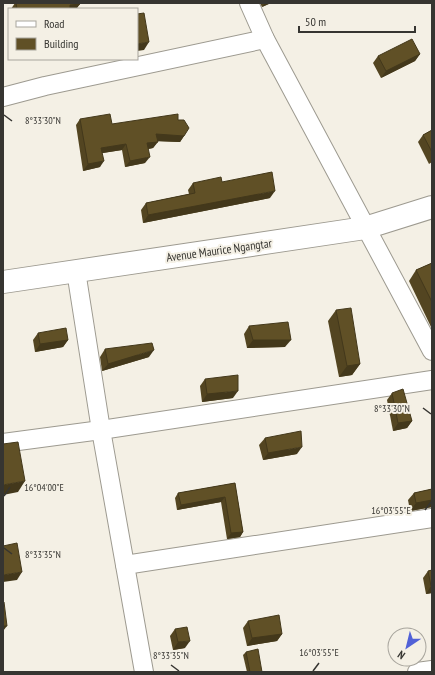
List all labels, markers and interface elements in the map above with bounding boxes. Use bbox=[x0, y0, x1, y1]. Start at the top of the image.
legend bbox=[8, 8, 138, 60]
scale bar bbox=[299, 8, 415, 34]
text: 50 m bbox=[305, 14, 326, 29]
text: Road bbox=[44, 16, 64, 31]
text: Building bbox=[44, 36, 79, 51]
text: 8°33'30"N bbox=[25, 114, 61, 127]
street label: Avenue Maurice Ngangtar bbox=[165, 235, 273, 265]
text: 8°33'30"N bbox=[374, 402, 410, 415]
text: 16°04'00"E bbox=[24, 481, 64, 494]
text: 16°03'55"E bbox=[371, 504, 411, 517]
text: 8°33'35"N bbox=[25, 548, 61, 561]
north arrow bbox=[387, 627, 427, 667]
text: 16°03'55"E bbox=[299, 646, 339, 659]
text: N bbox=[395, 648, 408, 663]
text: 8°33'35"N bbox=[153, 649, 189, 662]

